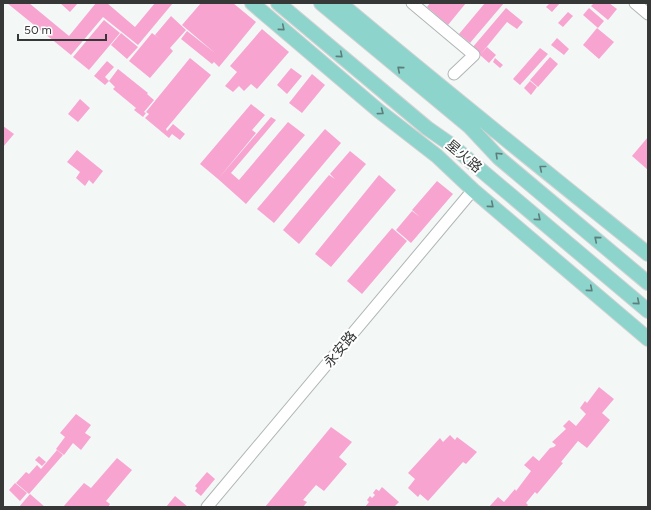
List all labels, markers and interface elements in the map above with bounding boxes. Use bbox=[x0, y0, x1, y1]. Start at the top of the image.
scale bar bbox=[18, 16, 106, 42]
text: 50 m bbox=[24, 23, 52, 37]
one-way arrow bbox=[277, 24, 285, 31]
one-way arrow bbox=[336, 51, 343, 58]
one-way arrow bbox=[398, 67, 405, 74]
one-way arrow bbox=[377, 107, 384, 114]
street label: 星火路 bbox=[442, 136, 485, 176]
one-way arrow bbox=[495, 153, 502, 160]
one-way arrow bbox=[539, 166, 546, 173]
one-way arrow bbox=[486, 201, 493, 208]
one-way arrow bbox=[533, 214, 540, 221]
one-way arrow bbox=[594, 237, 601, 244]
one-way arrow bbox=[585, 285, 593, 292]
one-way arrow bbox=[632, 297, 640, 304]
street label: 永安路 bbox=[320, 328, 360, 371]

